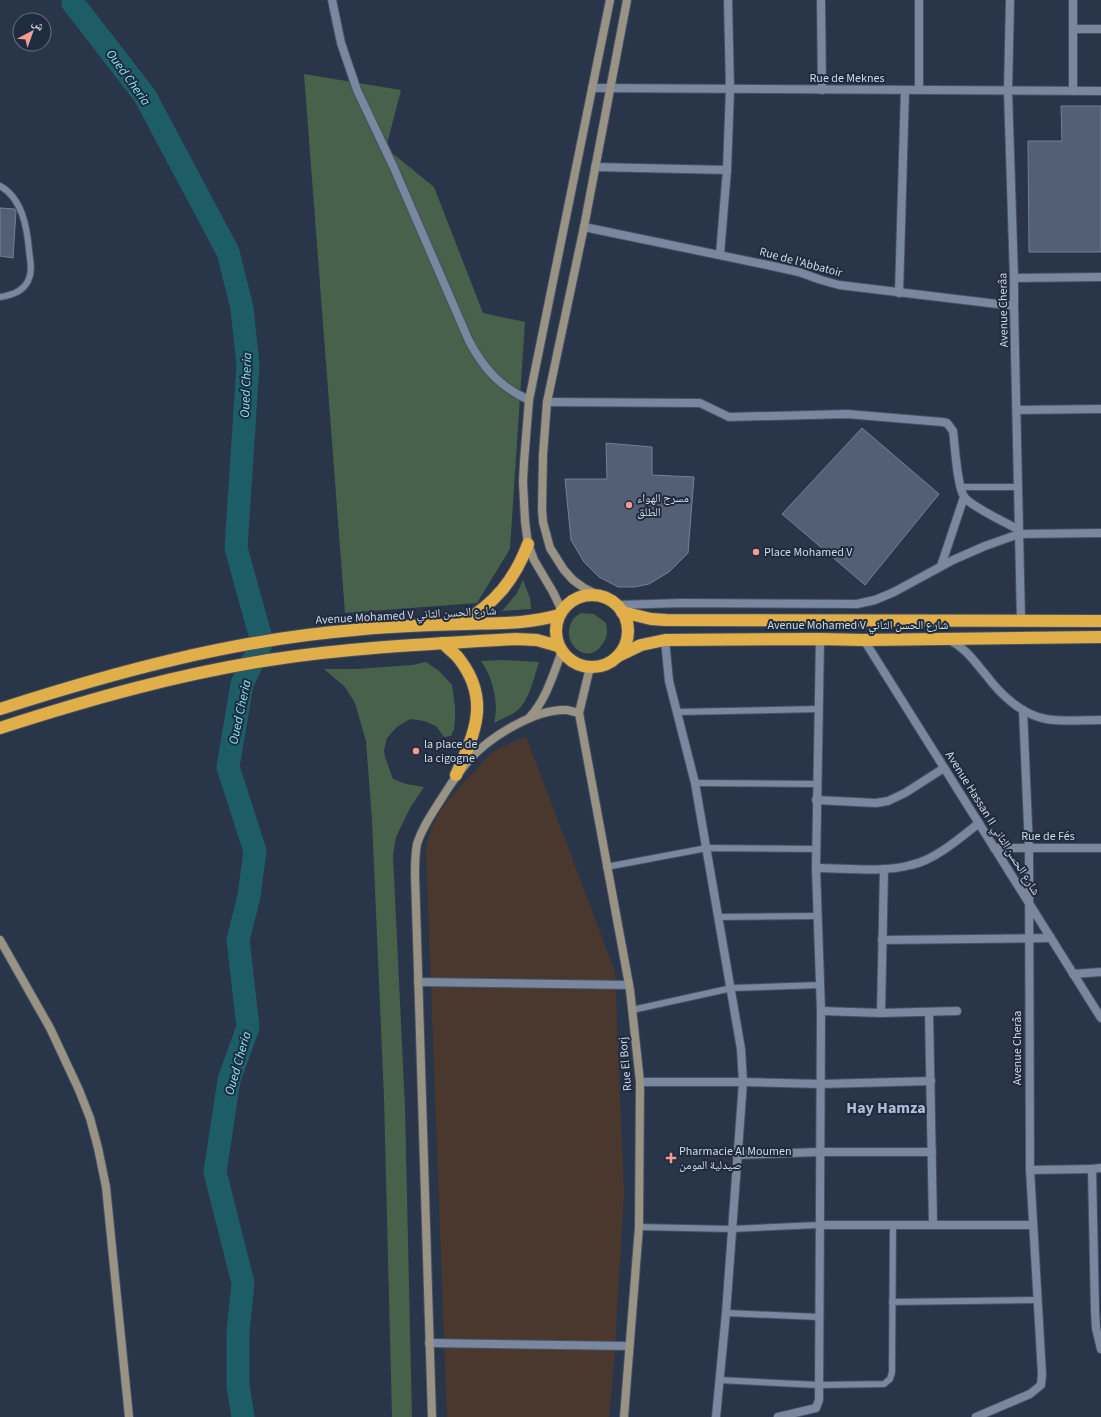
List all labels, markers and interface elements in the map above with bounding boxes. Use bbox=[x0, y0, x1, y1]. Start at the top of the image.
north arrow bbox=[12, 12, 52, 52]
text: ش bbox=[29, 15, 48, 35]
water label: Oued Cheria bbox=[102, 46, 155, 109]
street label: Rue de Meknes bbox=[810, 70, 884, 87]
street label: Rue de l'Abbatoir bbox=[758, 243, 845, 282]
street label: Avenue Cherâa bbox=[994, 272, 1013, 347]
water label: Oued Cheria bbox=[236, 352, 256, 418]
place label: مسرح الهواء الطلق bbox=[637, 490, 689, 521]
marker: مسرح الهواء الطلق bbox=[624, 500, 634, 510]
place label: Place Mohamed V bbox=[764, 544, 853, 561]
marker: Place Mohamed V bbox=[751, 547, 761, 557]
street label: Avenue Mohamed V شارع الحسن الثاني bbox=[315, 602, 497, 630]
street label: Avenue Mohamed V شارع الحسن الثاني bbox=[767, 617, 949, 635]
water label: Oued Cheria bbox=[224, 678, 256, 746]
place label: la place de la cigogne bbox=[424, 736, 478, 767]
marker: la place de la cigogne bbox=[411, 746, 421, 756]
street label: Avenue Hassan II شارع الحسن الثاني bbox=[940, 748, 1044, 899]
street label: Rue de Fés bbox=[1021, 828, 1075, 845]
street label: Avenue Cherâa bbox=[1009, 1011, 1026, 1085]
water label: Oued Cheria bbox=[220, 1029, 256, 1097]
street label: Rue El Borj bbox=[615, 1036, 636, 1092]
district label: Hay Hamza bbox=[846, 1097, 926, 1119]
place label: Pharmacie Al Moumen صيدلية المومن bbox=[679, 1143, 792, 1174]
marker: Pharmacie Al Moumen صيدلية المومن bbox=[666, 1153, 676, 1163]

